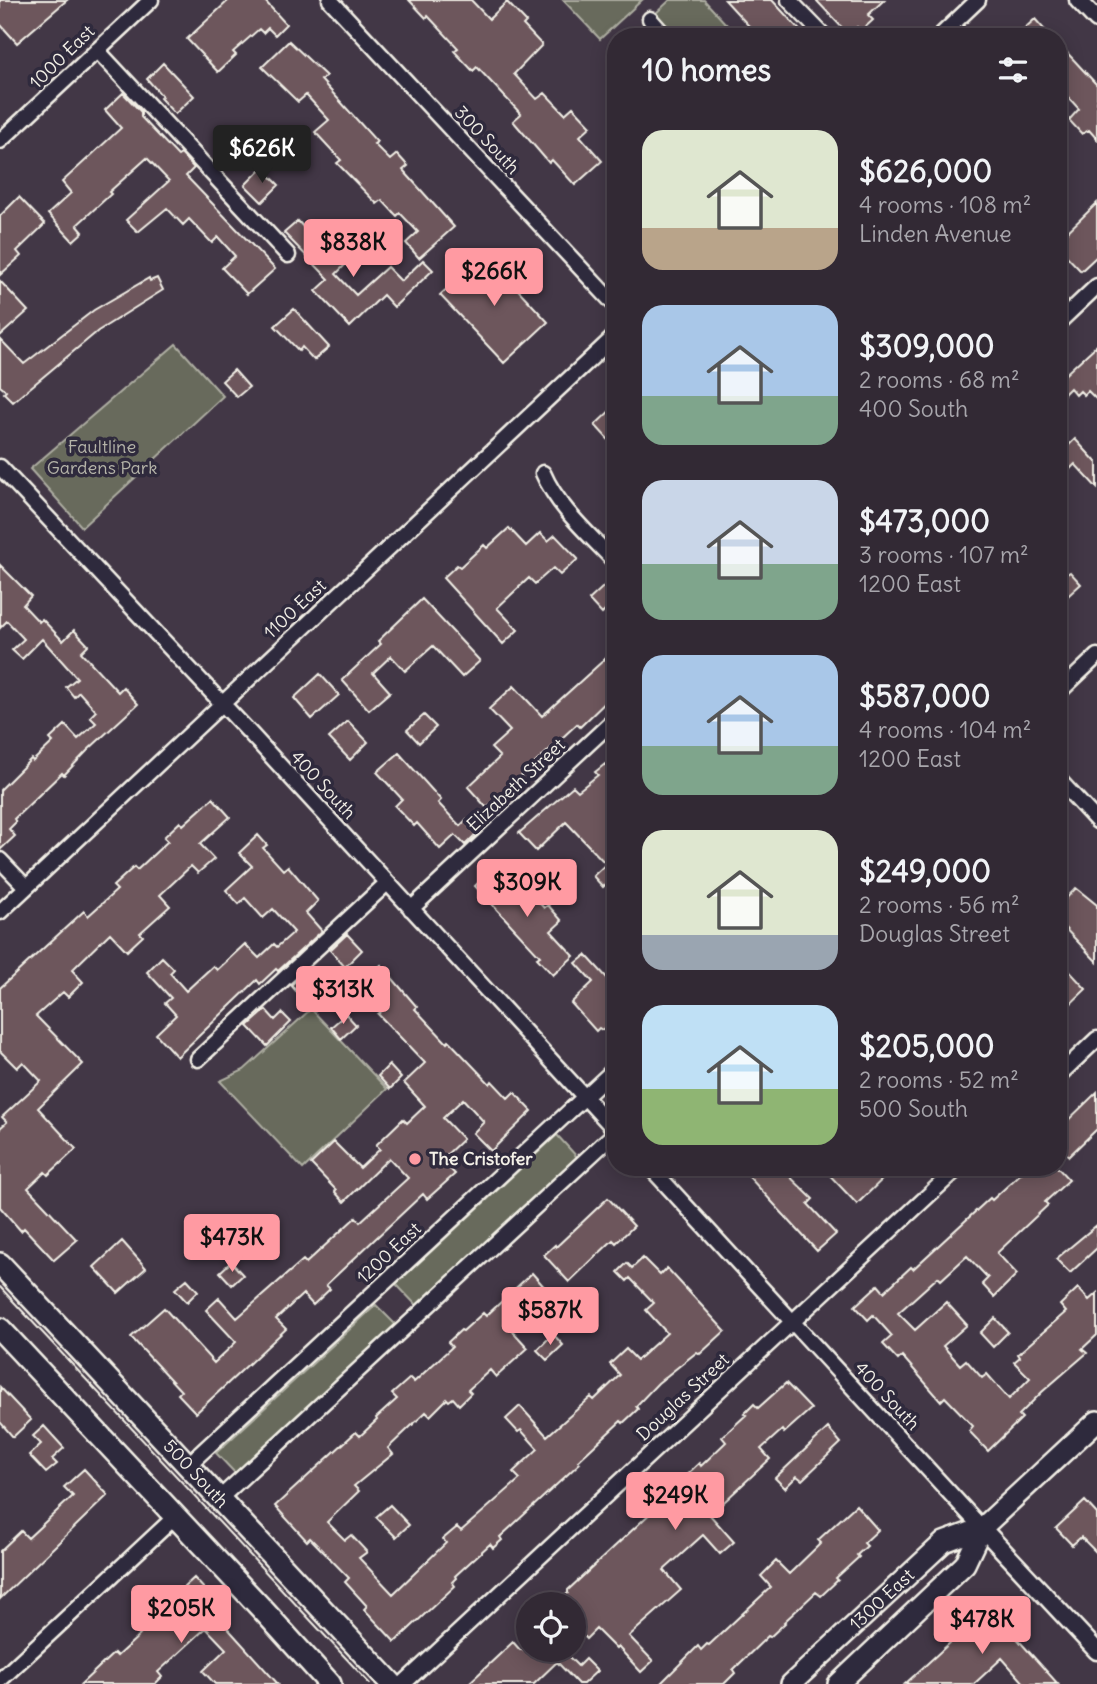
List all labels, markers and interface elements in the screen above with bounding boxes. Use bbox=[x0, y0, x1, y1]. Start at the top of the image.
street label: 1000 East bbox=[24, 20, 99, 93]
text: 10 homes bbox=[642, 51, 771, 89]
icon: filters bbox=[994, 51, 1032, 89]
street label: 300 South bbox=[450, 101, 525, 179]
pin: $626K bbox=[213, 125, 311, 185]
text: $626K bbox=[229, 133, 295, 162]
text: $626,000 bbox=[859, 152, 992, 190]
icon: home bbox=[698, 158, 782, 242]
text: 4 rooms · 108 m² bbox=[859, 190, 1031, 219]
pin: $838K bbox=[304, 219, 402, 279]
text: Linden Avenue bbox=[859, 219, 1012, 248]
text: $838K bbox=[320, 227, 386, 256]
pin: $266K bbox=[445, 248, 543, 308]
text: $266K bbox=[461, 256, 527, 285]
text: $309,000 bbox=[859, 327, 995, 365]
icon: home bbox=[698, 333, 782, 417]
text: 2 rooms · 68 m² bbox=[859, 365, 1020, 394]
text: 400 South bbox=[859, 394, 968, 423]
park label: Faultline Gardens Park bbox=[47, 435, 157, 479]
text: $473,000 bbox=[859, 502, 990, 540]
icon: home bbox=[698, 508, 782, 592]
text: 3 rooms · 107 m² bbox=[859, 540, 1029, 569]
text: 1200 East bbox=[859, 569, 961, 598]
street label: 1100 East bbox=[259, 574, 331, 643]
text: $587,000 bbox=[859, 677, 990, 715]
icon: home bbox=[698, 683, 782, 767]
text: 4 rooms · 104 m² bbox=[859, 715, 1031, 744]
street label: Elizabeth Street bbox=[462, 733, 570, 836]
text: 1200 East bbox=[859, 744, 961, 773]
street label: 400 South bbox=[286, 746, 361, 824]
text: $249,000 bbox=[859, 852, 991, 890]
icon: home bbox=[698, 858, 782, 942]
pin: $309K bbox=[478, 860, 576, 919]
text: $309K bbox=[493, 867, 561, 896]
text: 2 rooms · 56 m² bbox=[859, 890, 1020, 919]
text: Douglas Street bbox=[859, 919, 1010, 948]
pin: $313K bbox=[294, 967, 392, 1026]
text: $313K bbox=[312, 974, 374, 1003]
text: $205,000 bbox=[859, 1027, 995, 1065]
icon: home bbox=[698, 1033, 782, 1117]
text: 2 rooms · 52 m² bbox=[859, 1065, 1019, 1094]
text: 500 South bbox=[859, 1094, 968, 1123]
place label: The Cristofer bbox=[429, 1147, 533, 1170]
marker: The Cristofer bbox=[407, 1151, 423, 1167]
pin: $473K bbox=[183, 1214, 281, 1274]
street label: 1200 East bbox=[352, 1217, 426, 1288]
text: $473K bbox=[200, 1222, 264, 1251]
pin: $587K bbox=[501, 1288, 599, 1347]
text: $587K bbox=[518, 1295, 582, 1324]
street label: Douglas Street bbox=[632, 1348, 734, 1445]
street label: 400 South bbox=[850, 1357, 925, 1435]
street label: 500 South bbox=[159, 1434, 234, 1513]
pin: $249K bbox=[626, 1472, 724, 1532]
text: $249K bbox=[642, 1480, 708, 1509]
street label: 1300 East bbox=[844, 1564, 919, 1635]
pin: $205K bbox=[132, 1586, 230, 1645]
map controls bbox=[516, 1592, 586, 1662]
button: locate bbox=[516, 1592, 586, 1662]
text: $205K bbox=[147, 1593, 215, 1622]
pin: $478K bbox=[933, 1596, 1031, 1656]
text: $478K bbox=[950, 1604, 1014, 1633]

